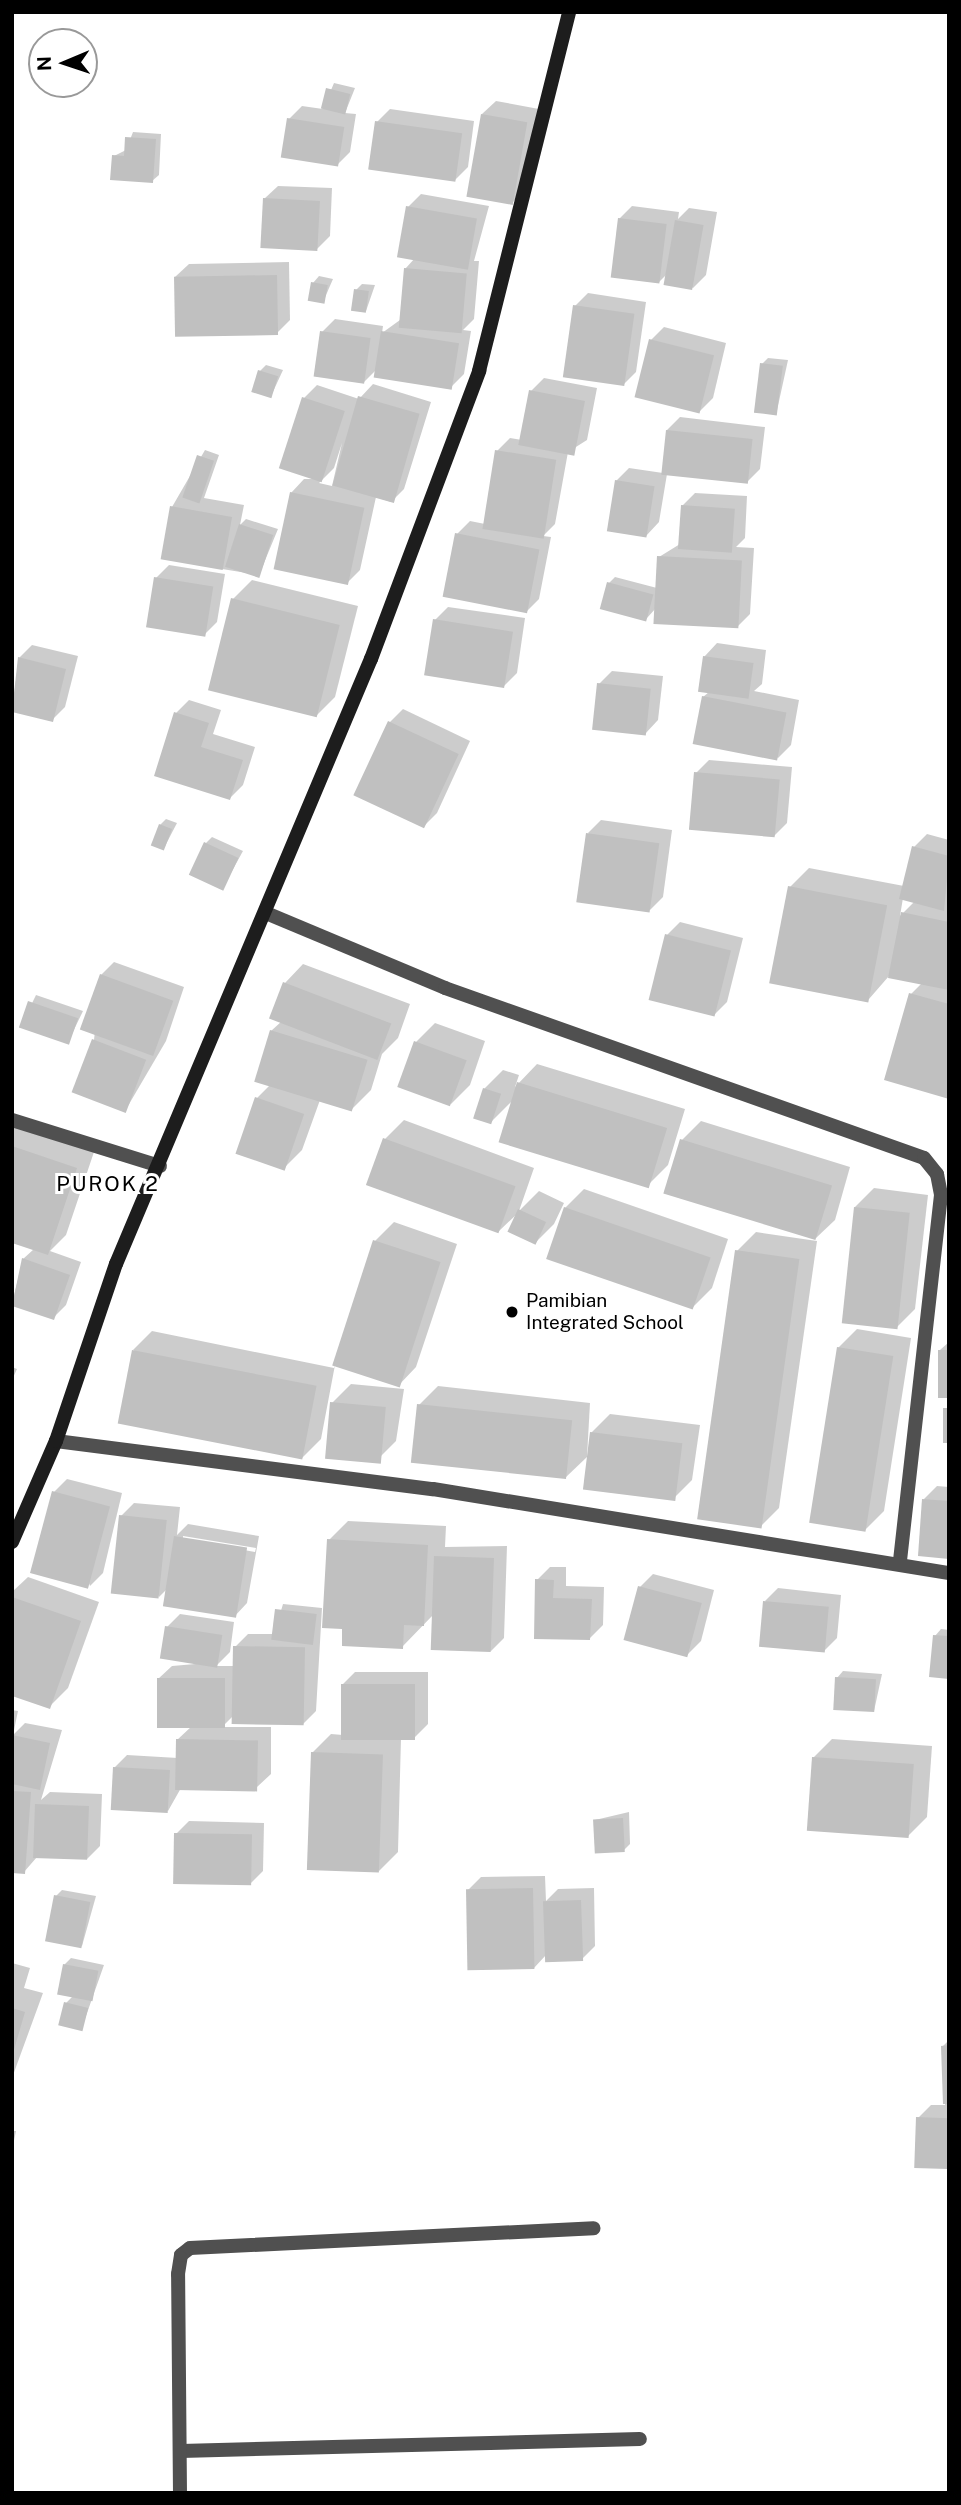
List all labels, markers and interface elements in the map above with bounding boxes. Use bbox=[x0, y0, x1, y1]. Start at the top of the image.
north arrow bbox=[28, 28, 98, 98]
text: N bbox=[33, 56, 55, 71]
district label: PUROK 2 bbox=[57, 1171, 159, 1197]
place label: Pamibian Integrated School bbox=[526, 1290, 684, 1334]
marker: Pamibian Integrated School bbox=[504, 1304, 520, 1320]

